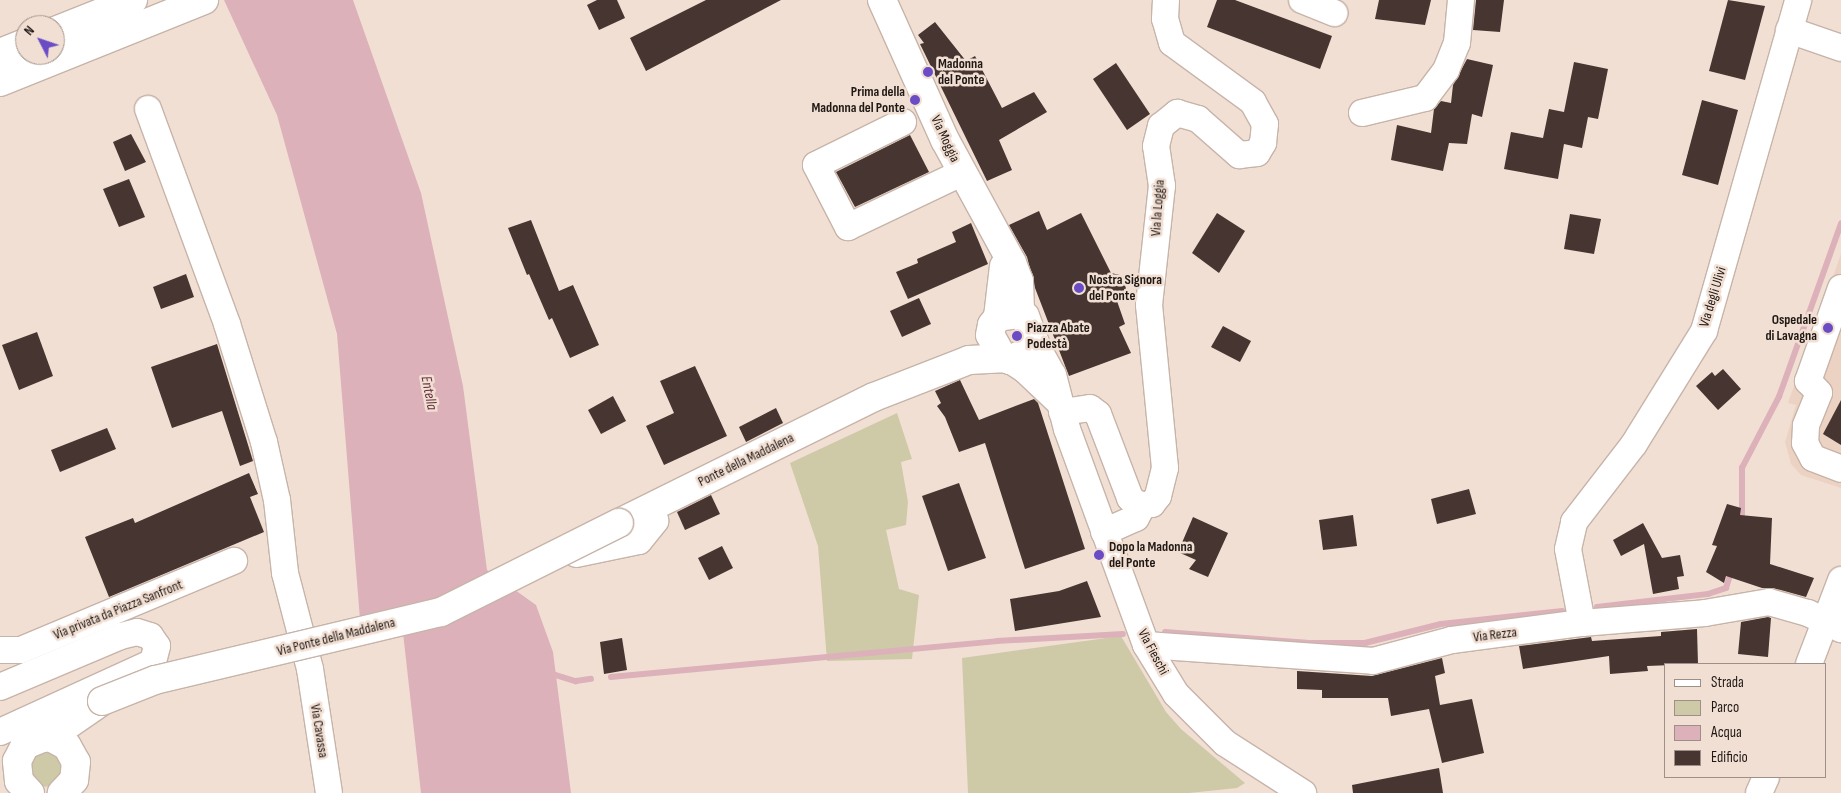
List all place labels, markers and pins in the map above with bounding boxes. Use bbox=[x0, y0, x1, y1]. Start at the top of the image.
place label: Madonna del Ponte bbox=[938, 56, 984, 88]
marker: Madonna del Ponte bbox=[922, 66, 934, 78]
place label: Prima della Madonna del Ponte bbox=[811, 84, 905, 116]
marker: Prima della Madonna del Ponte bbox=[909, 94, 921, 106]
place label: Nostra Signora del Ponte bbox=[1089, 272, 1162, 304]
marker: Nostra Signora del Ponte bbox=[1073, 282, 1085, 294]
place label: Ospedale di Lavagna bbox=[1765, 312, 1817, 344]
place label: Piazza Abate Podestà bbox=[1027, 320, 1090, 352]
marker: Ospedale di Lavagna bbox=[1821, 321, 1835, 335]
marker: Piazza Abate Podestà bbox=[1011, 330, 1023, 342]
place label: Dopo la Madonna del Ponte bbox=[1109, 539, 1192, 572]
marker: Dopo la Madonna del Ponte bbox=[1093, 549, 1105, 561]

